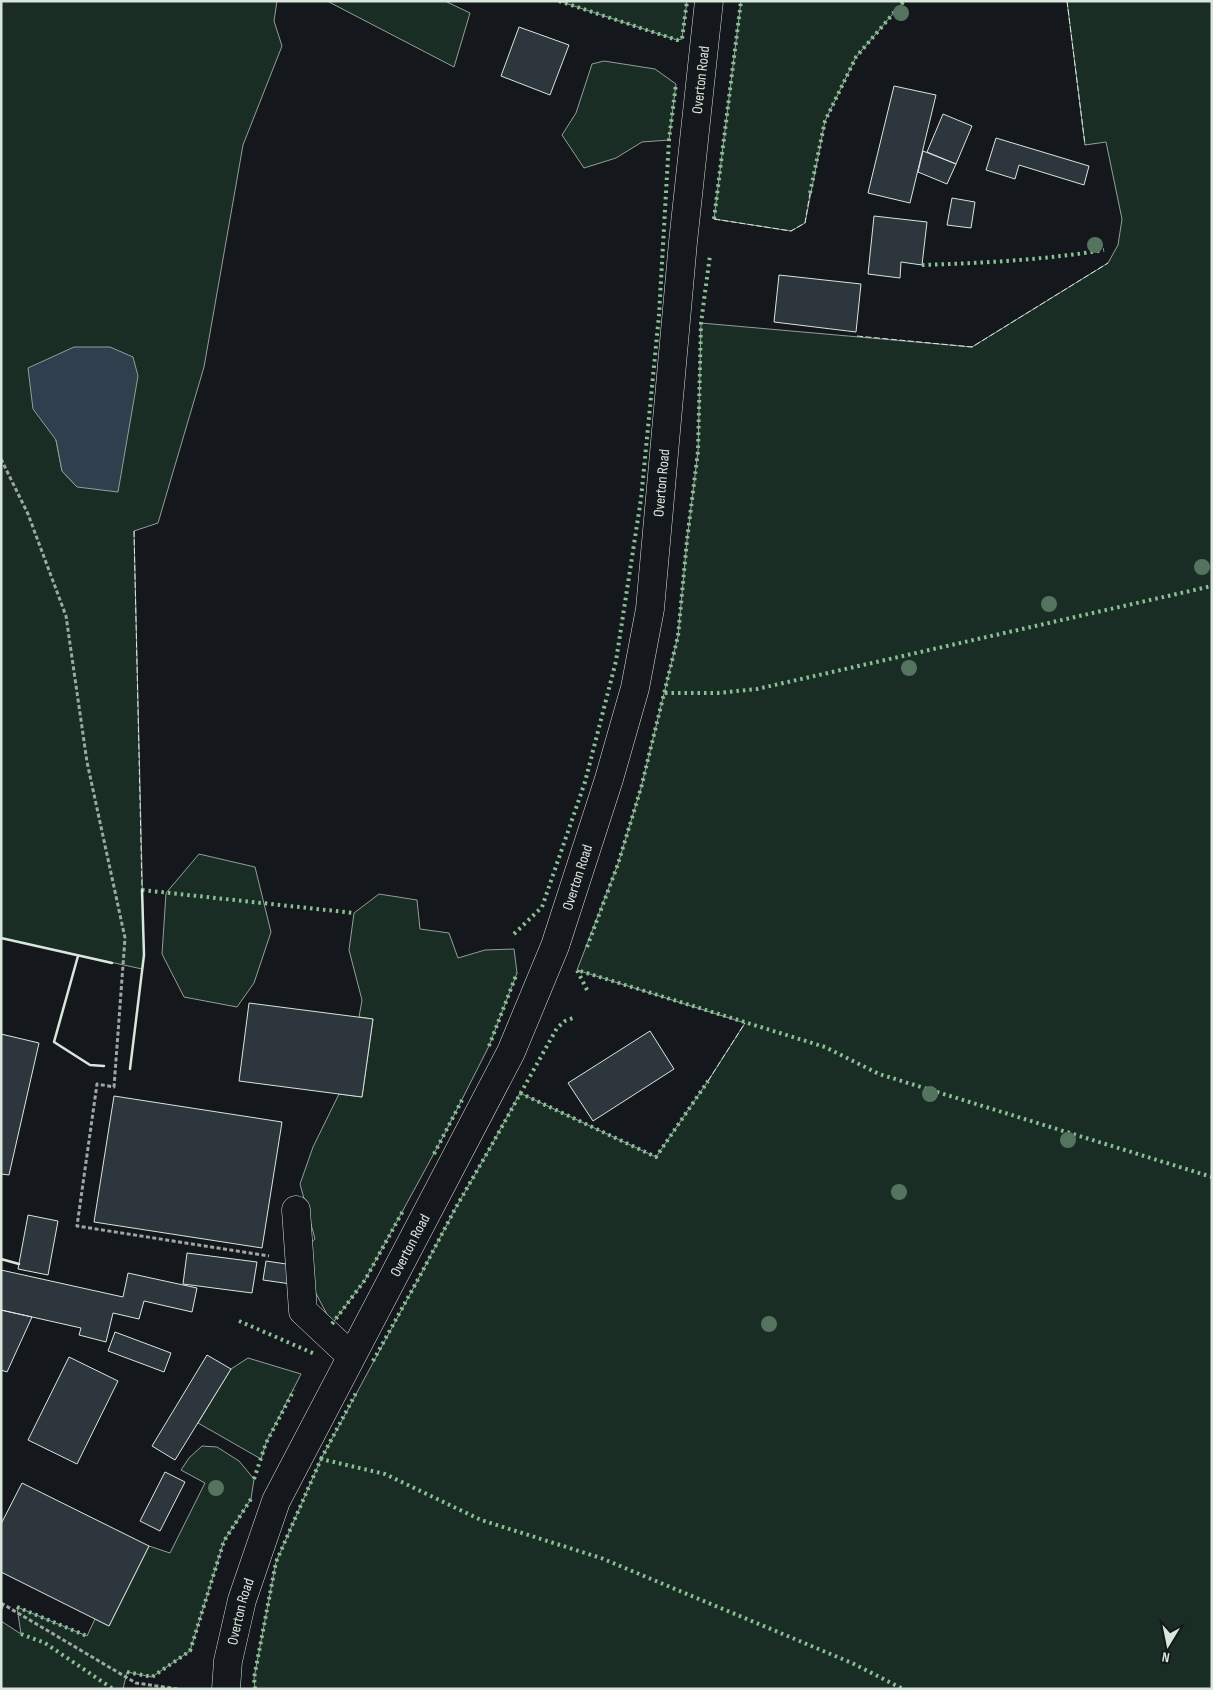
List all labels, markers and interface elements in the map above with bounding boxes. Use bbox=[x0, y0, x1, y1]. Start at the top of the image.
street label: Overton Road bbox=[688, 45, 714, 115]
street label: Overton Road bbox=[649, 448, 674, 518]
street label: Overton Road bbox=[558, 842, 597, 913]
street label: Overton Road bbox=[386, 1211, 435, 1280]
street label: Overton Road bbox=[223, 1576, 259, 1647]
north arrow bbox=[1143, 1620, 1193, 1670]
text: N bbox=[1161, 1648, 1171, 1666]

